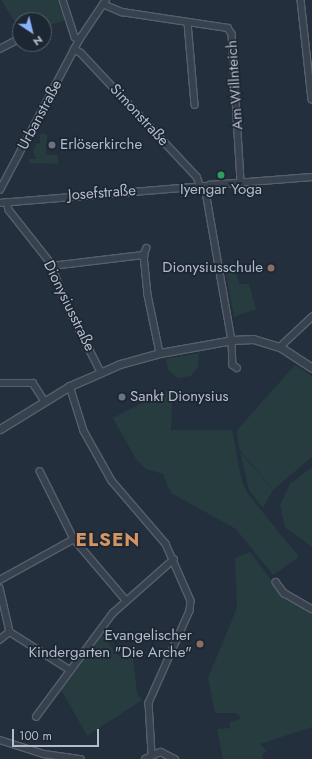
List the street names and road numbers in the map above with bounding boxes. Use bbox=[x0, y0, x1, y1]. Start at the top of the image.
street label: Am Willnteich bbox=[223, 40, 247, 130]
street label: Urbanstraße bbox=[14, 77, 66, 153]
street label: Simonstraße bbox=[106, 80, 172, 150]
street label: Josefstraße bbox=[67, 182, 137, 204]
street label: Dionysiusstraße bbox=[39, 258, 99, 354]

